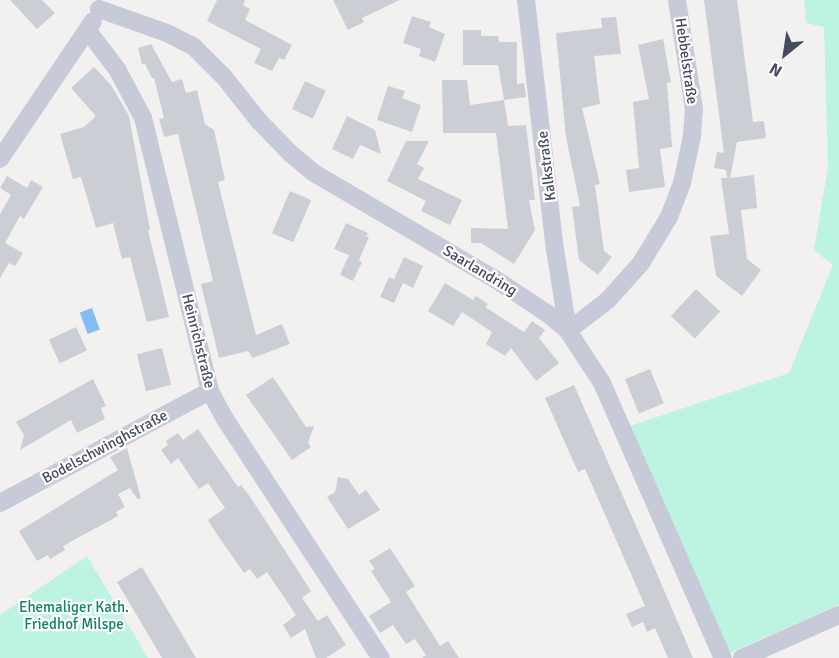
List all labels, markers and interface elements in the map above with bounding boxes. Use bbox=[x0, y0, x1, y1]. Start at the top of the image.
street label: Hebbelstraße bbox=[671, 17, 701, 105]
north arrow bbox=[755, 24, 815, 84]
text: N bbox=[766, 58, 786, 81]
street label: Kalkstraße bbox=[534, 130, 560, 202]
street label: Saarlandring bbox=[440, 242, 520, 300]
street label: Heinrichstraße bbox=[178, 292, 218, 390]
street label: Bodelschwinghstraße bbox=[39, 406, 171, 488]
park label: Ehemaliger Kath. Friedhof Milspe bbox=[19, 598, 129, 633]

